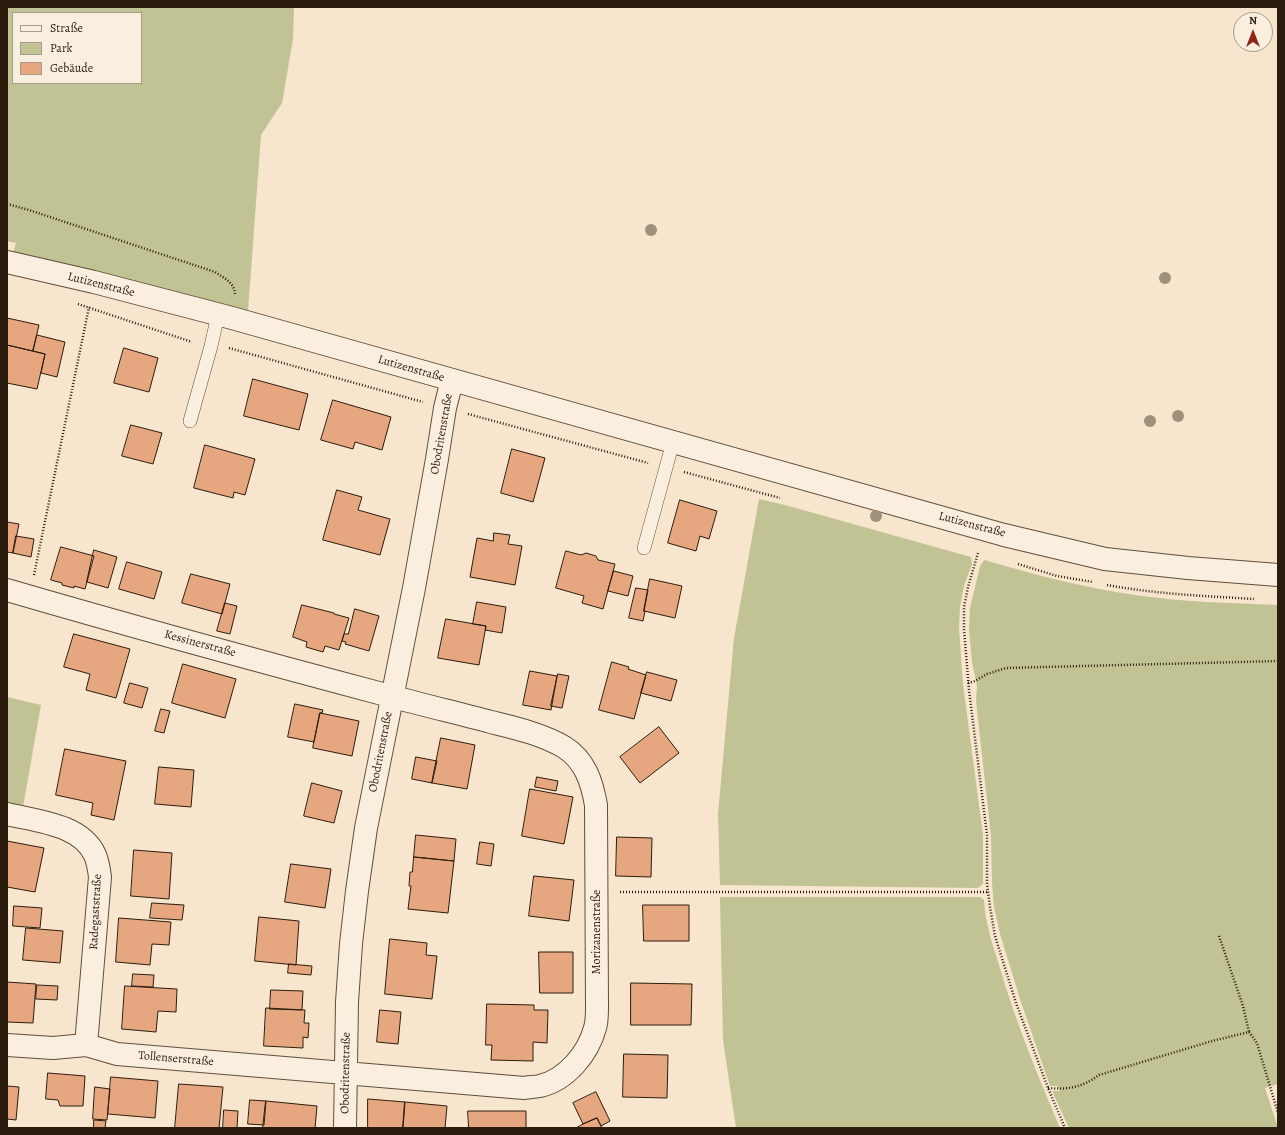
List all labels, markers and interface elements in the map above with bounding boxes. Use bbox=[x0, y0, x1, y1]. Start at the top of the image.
legend bbox=[12, 12, 142, 84]
north arrow bbox=[1233, 12, 1273, 52]
text: N bbox=[1249, 13, 1257, 28]
text: Straße bbox=[50, 20, 83, 36]
text: Park bbox=[50, 40, 73, 56]
text: Gebäude bbox=[50, 60, 93, 76]
street label: Lutizenstraße bbox=[66, 270, 136, 300]
street label: Lutizenstraße bbox=[376, 353, 446, 385]
street label: Obodritenstraße bbox=[428, 392, 456, 476]
street label: Lutizenstraße bbox=[937, 509, 1007, 541]
street label: Kessinerstraße bbox=[163, 628, 237, 660]
street label: Obodritenstraße bbox=[366, 710, 396, 794]
street label: Radegaststraße bbox=[87, 874, 105, 950]
street label: Morizanenstraße bbox=[590, 890, 604, 974]
street label: Obodritenstraße bbox=[338, 1032, 354, 1114]
street label: Tollenserstraße bbox=[138, 1049, 214, 1069]

